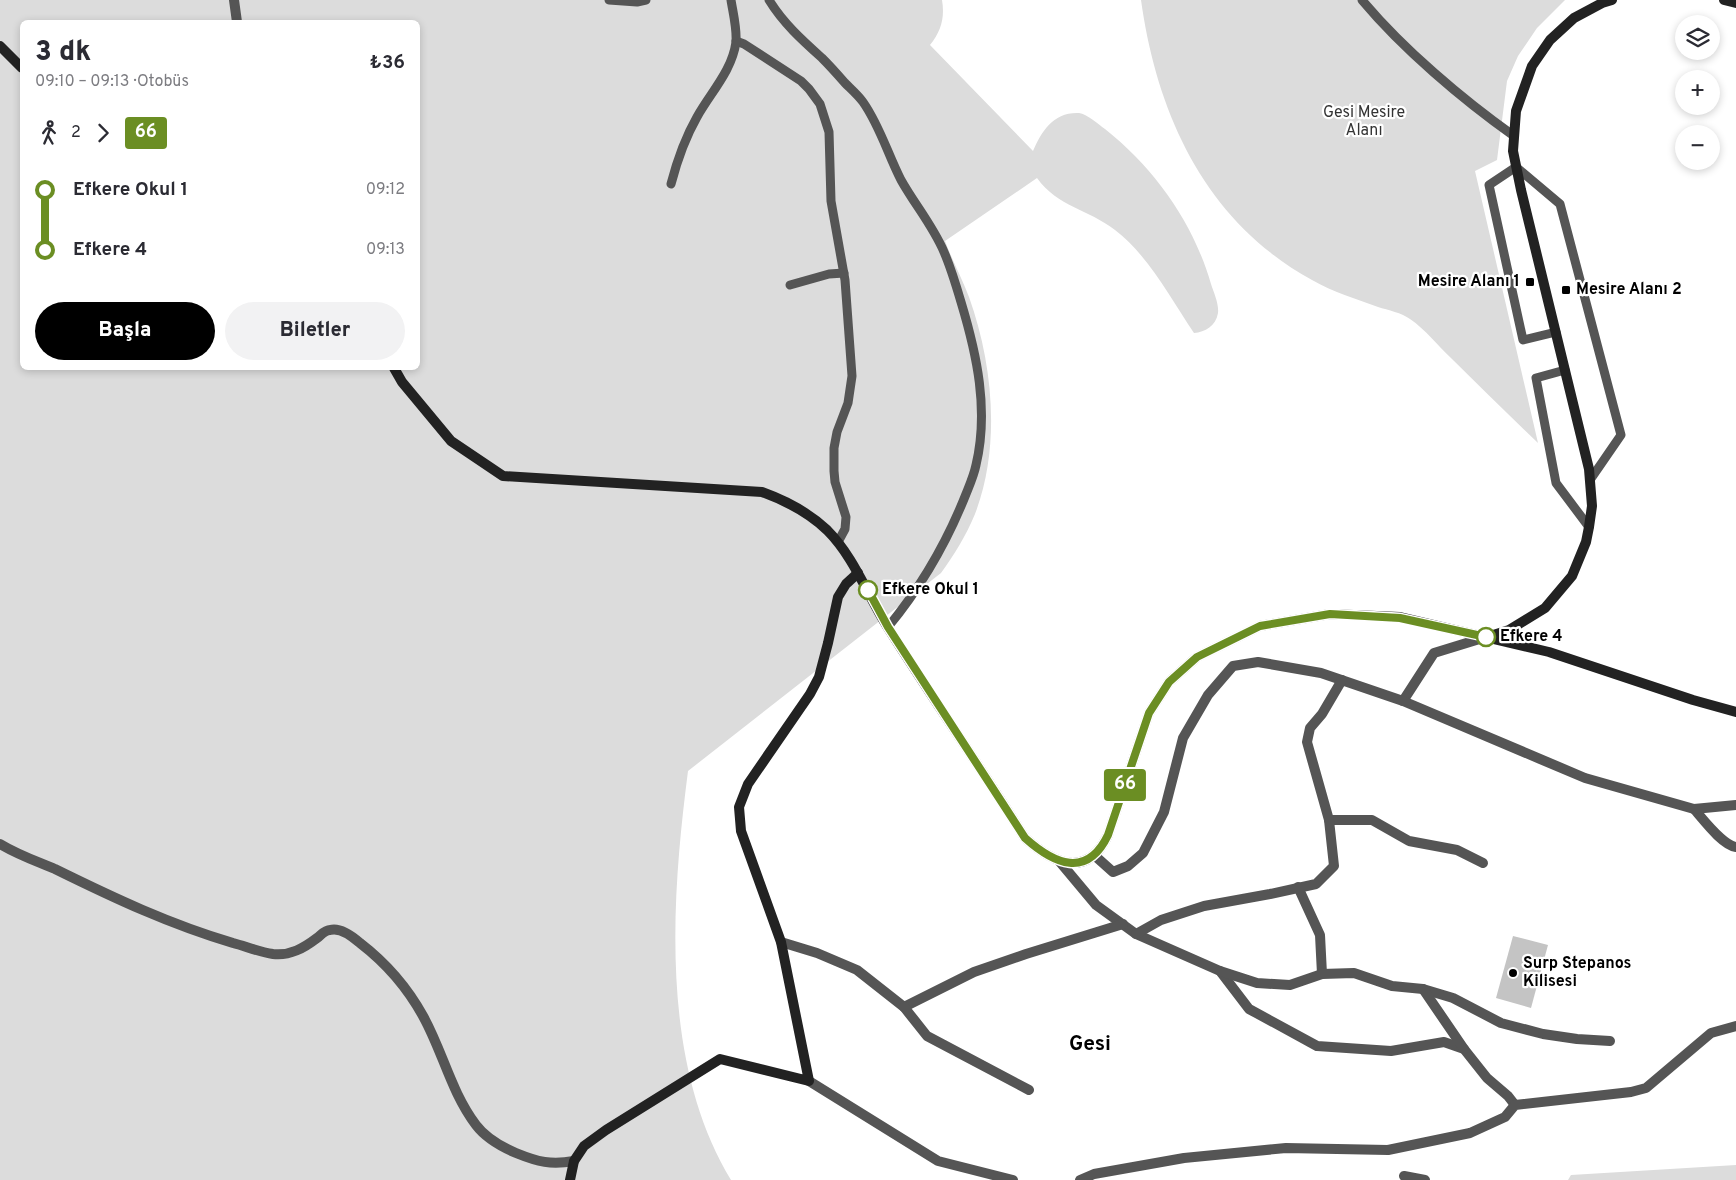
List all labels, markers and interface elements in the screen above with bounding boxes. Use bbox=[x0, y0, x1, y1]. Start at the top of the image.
map controls bbox=[1675, 15, 1720, 170]
button: layers bbox=[1675, 15, 1720, 60]
text: 3 dk bbox=[35, 35, 91, 71]
text: ₺36 bbox=[369, 51, 405, 75]
button: + bbox=[1675, 70, 1720, 115]
text: 09:10 – 09:13 · Otobüs bbox=[35, 72, 189, 92]
park label: Gesi Mesire Alanı bbox=[1323, 103, 1405, 141]
icon: walk bbox=[35, 119, 63, 147]
icon: forward bbox=[89, 119, 117, 147]
text: 66 bbox=[135, 121, 157, 144]
text: 2 bbox=[71, 123, 81, 143]
button: − bbox=[1675, 125, 1720, 170]
text: Efkere Okul 1 bbox=[73, 178, 188, 202]
text: 09:12 bbox=[366, 180, 405, 200]
text: Efkere 4 bbox=[73, 238, 147, 262]
text: 09:13 bbox=[366, 240, 405, 260]
place label: Mesire Alanı 1 bbox=[1418, 272, 1520, 292]
marker: Mesire Alanı 1 bbox=[1524, 276, 1536, 288]
place label: Mesire Alanı 2 bbox=[1576, 280, 1682, 300]
marker: Mesire Alanı 2 bbox=[1560, 284, 1572, 296]
button: Başla bbox=[35, 302, 215, 360]
button: Biletler bbox=[225, 302, 405, 360]
marker: Efkere Okul 1 bbox=[858, 580, 878, 600]
place label: Efkere Okul 1 bbox=[882, 580, 979, 600]
marker: Efkere 4 bbox=[1476, 627, 1496, 647]
place label: Efkere 4 bbox=[1500, 627, 1563, 647]
line badge: 66 bbox=[1102, 769, 1148, 801]
text: 66 bbox=[1114, 773, 1136, 796]
place label: Surp Stepanos Kilisesi bbox=[1523, 954, 1632, 992]
marker: Surp Stepanos Kilisesi bbox=[1507, 967, 1519, 979]
district label: Gesi bbox=[1069, 1031, 1111, 1058]

